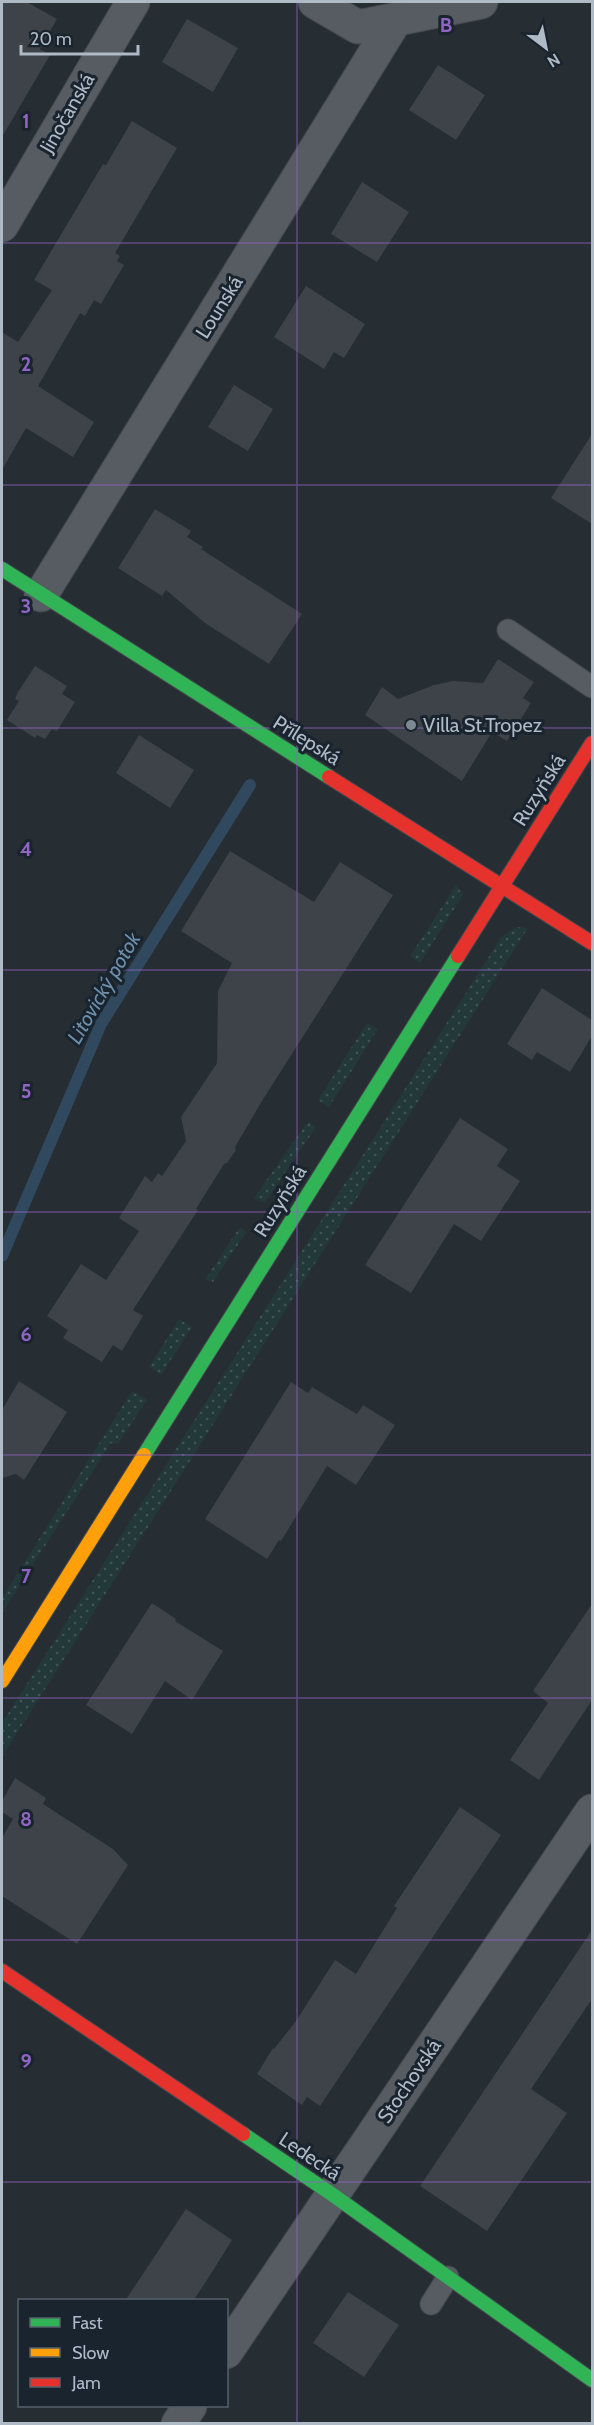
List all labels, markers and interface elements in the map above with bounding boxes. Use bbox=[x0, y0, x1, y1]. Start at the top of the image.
text: B bbox=[440, 13, 452, 37]
scale bar bbox=[21, 18, 138, 56]
north arrow bbox=[516, 18, 576, 78]
text: 20 m bbox=[30, 28, 72, 50]
text: N bbox=[544, 49, 564, 71]
street label: Jinočanská bbox=[34, 69, 100, 158]
text: 1 bbox=[22, 109, 30, 133]
street label: Lounská bbox=[190, 271, 248, 343]
text: 2 bbox=[21, 352, 31, 376]
text: 3 bbox=[21, 594, 31, 618]
street label: Přílepská bbox=[269, 710, 345, 770]
place label: Villa St.Tropez bbox=[423, 713, 542, 737]
marker: Villa St.Tropez bbox=[404, 718, 418, 732]
street label: Ruzyňská bbox=[508, 749, 571, 830]
text: 4 bbox=[20, 837, 32, 861]
water label: Litovický potok bbox=[62, 927, 146, 1048]
text: 5 bbox=[21, 1079, 31, 1103]
street label: Ruzyňská bbox=[249, 1160, 312, 1241]
text: 6 bbox=[20, 1322, 32, 1346]
text: 7 bbox=[21, 1564, 32, 1588]
text: 8 bbox=[20, 1807, 32, 1831]
street label: Stochovská bbox=[372, 2034, 446, 2128]
text: 9 bbox=[20, 2049, 32, 2073]
street label: Ledecká bbox=[275, 2127, 346, 2185]
legend bbox=[18, 2299, 228, 2407]
text: Fast bbox=[72, 2312, 103, 2334]
text: Slow bbox=[72, 2342, 109, 2364]
text: Jam bbox=[71, 2372, 101, 2394]

